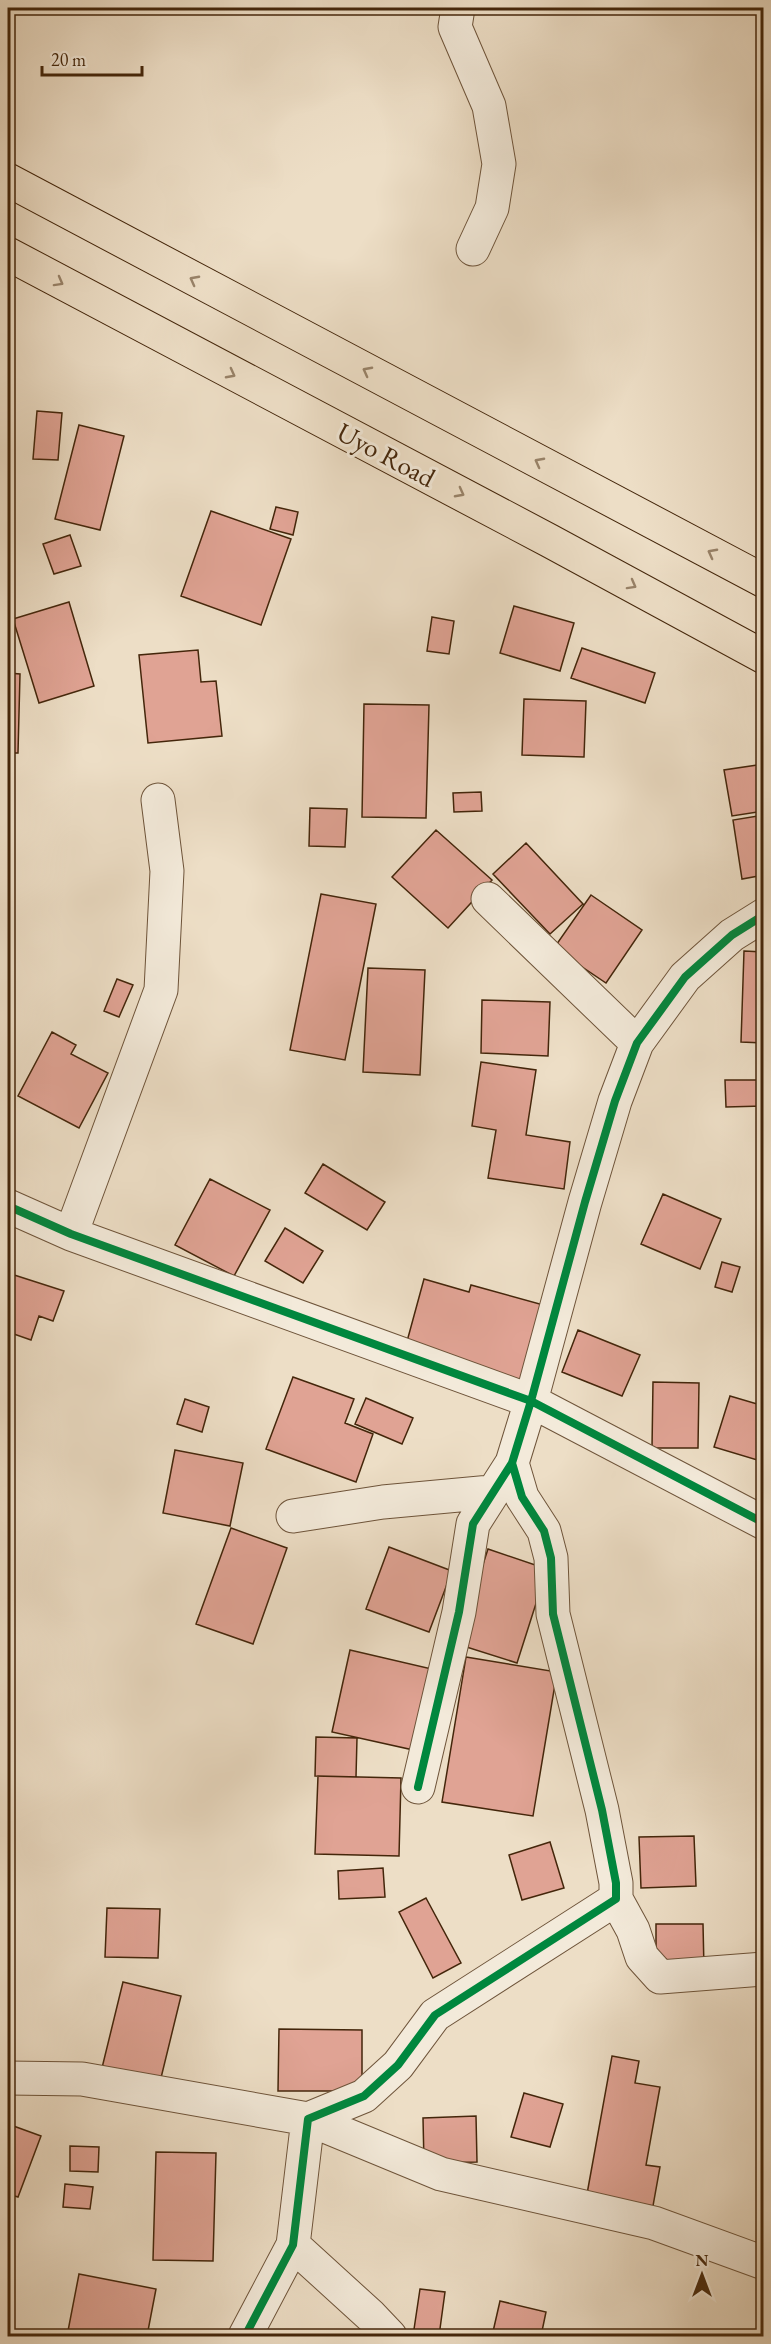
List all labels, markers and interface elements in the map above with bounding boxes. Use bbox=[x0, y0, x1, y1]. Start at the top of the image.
scale bar bbox=[42, 39, 142, 77]
text: 20 m bbox=[51, 48, 86, 71]
one-way arrow bbox=[53, 275, 63, 286]
one-way arrow bbox=[190, 276, 201, 287]
one-way arrow bbox=[225, 367, 235, 378]
one-way arrow bbox=[363, 367, 373, 378]
street label: Uyo Road bbox=[331, 414, 442, 495]
one-way arrow bbox=[535, 458, 546, 469]
one-way arrow bbox=[453, 486, 464, 498]
one-way arrow bbox=[707, 549, 718, 560]
one-way arrow bbox=[625, 578, 636, 589]
north arrow bbox=[672, 2245, 732, 2305]
text: N bbox=[696, 2250, 709, 2271]

